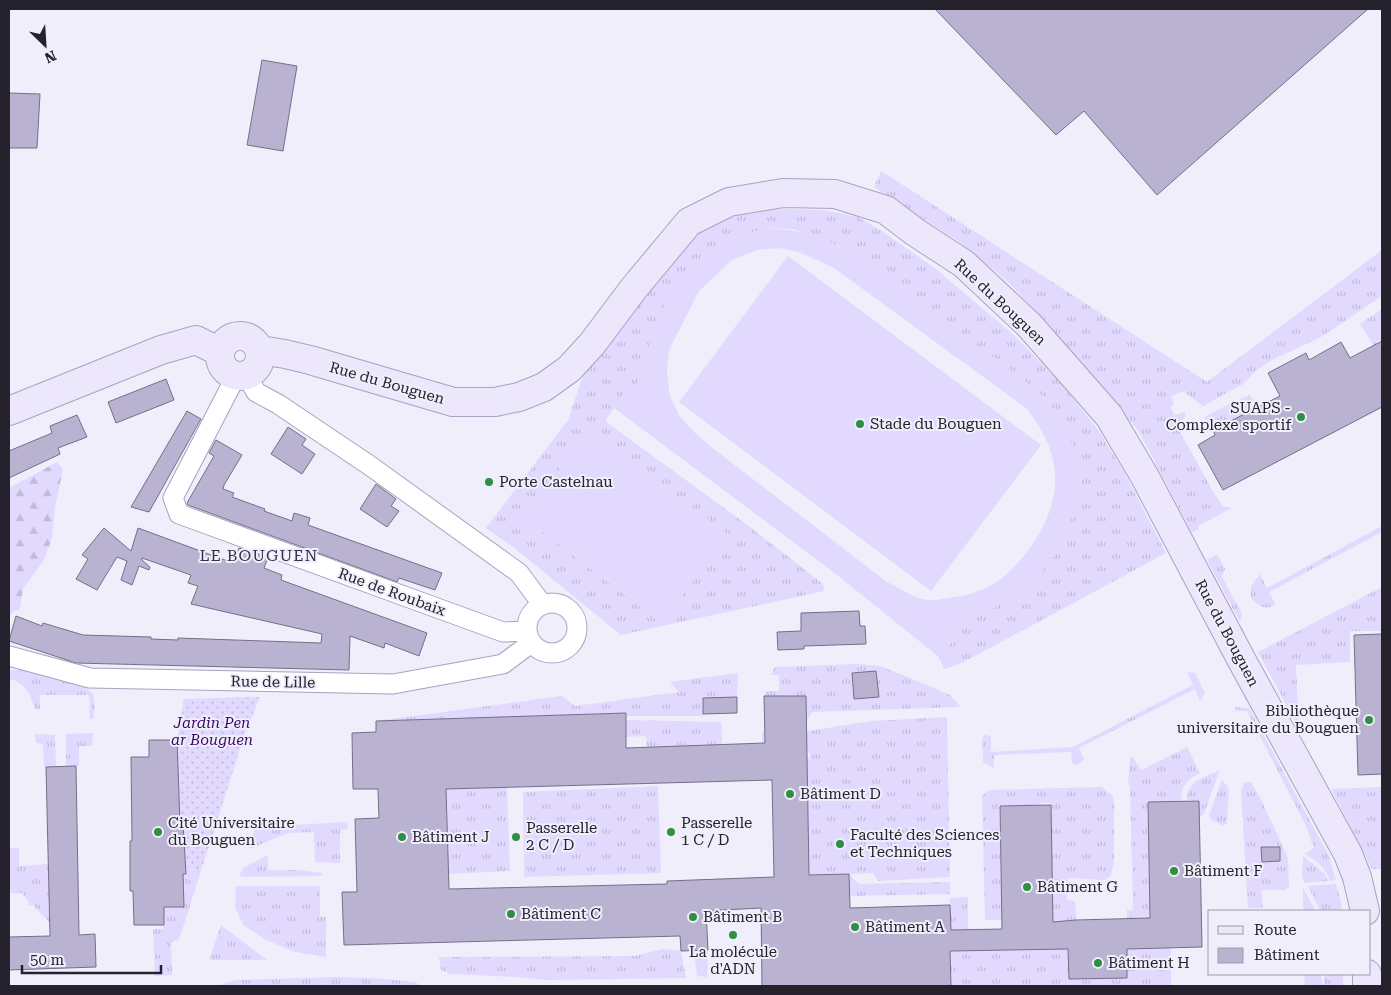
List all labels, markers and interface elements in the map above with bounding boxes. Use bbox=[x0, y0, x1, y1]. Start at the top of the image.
north arrow bbox=[20, 20, 70, 70]
text: N bbox=[42, 47, 59, 66]
street label: Rue du Bouguen bbox=[950, 255, 1050, 349]
street label: Rue du Bouguen bbox=[327, 358, 447, 408]
place label: SUAPS - Complexe sportif bbox=[1166, 399, 1292, 434]
marker: SUAPS - Complexe sportif bbox=[1295, 411, 1307, 423]
place label: Stade du Bouguen bbox=[870, 415, 1002, 433]
marker: Stade du Bouguen bbox=[854, 418, 866, 430]
place label: Porte Castelnau bbox=[499, 473, 613, 491]
marker: Porte Castelnau bbox=[483, 476, 495, 488]
district label: LE BOUGUEN bbox=[200, 546, 318, 565]
street label: Rue de Roubaix bbox=[336, 564, 449, 620]
street label: Rue du Bouguen bbox=[1191, 576, 1263, 690]
street label: Rue de Lille bbox=[230, 672, 316, 692]
place label: Bibliothèque universitaire du Bouguen bbox=[1177, 702, 1359, 737]
park label: Jardin Pen ar Bouguen bbox=[171, 714, 253, 749]
marker: Bibliothèque universitaire du Bouguen bbox=[1363, 714, 1375, 726]
place label: Bâtiment D bbox=[800, 785, 881, 803]
marker: Bâtiment D bbox=[784, 788, 796, 800]
place label: Cité Universitaire du Bouguen bbox=[168, 814, 295, 849]
place label: Passerelle 1 C / D bbox=[681, 814, 752, 849]
place label: Passerelle 2 C / D bbox=[526, 819, 597, 854]
marker: Cité Universitaire du Bouguen bbox=[152, 826, 164, 838]
marker: Passerelle 1 C / D bbox=[665, 826, 677, 838]
place label: Faculté des Sciences et Techniques bbox=[850, 826, 999, 861]
place label: Bâtiment J bbox=[412, 828, 490, 846]
marker: Bâtiment J bbox=[396, 831, 408, 843]
marker: Passerelle 2 C / D bbox=[510, 831, 522, 843]
marker: Faculté des Sciences et Techniques bbox=[834, 838, 846, 850]
place label: Bâtiment F bbox=[1184, 862, 1262, 880]
marker: Bâtiment F bbox=[1168, 865, 1180, 877]
place label: Bâtiment G bbox=[1037, 878, 1118, 896]
marker: Bâtiment G bbox=[1021, 881, 1033, 893]
place label: Bâtiment C bbox=[521, 905, 601, 923]
marker: Bâtiment C bbox=[505, 908, 517, 920]
place label: Bâtiment B bbox=[703, 908, 782, 926]
legend bbox=[1208, 910, 1371, 975]
marker: Bâtiment B bbox=[687, 911, 699, 923]
place label: Bâtiment A bbox=[865, 918, 945, 936]
marker: Bâtiment A bbox=[849, 921, 861, 933]
text: Route bbox=[1254, 921, 1296, 939]
marker: La molécule d'ADN bbox=[727, 929, 739, 941]
scale bar bbox=[22, 942, 161, 974]
place label: La molécule d'ADN bbox=[689, 943, 777, 978]
text: Bâtiment bbox=[1254, 946, 1320, 964]
text: 50 m bbox=[30, 951, 65, 969]
place label: Bâtiment H bbox=[1108, 954, 1190, 972]
marker: Bâtiment H bbox=[1092, 957, 1104, 969]

